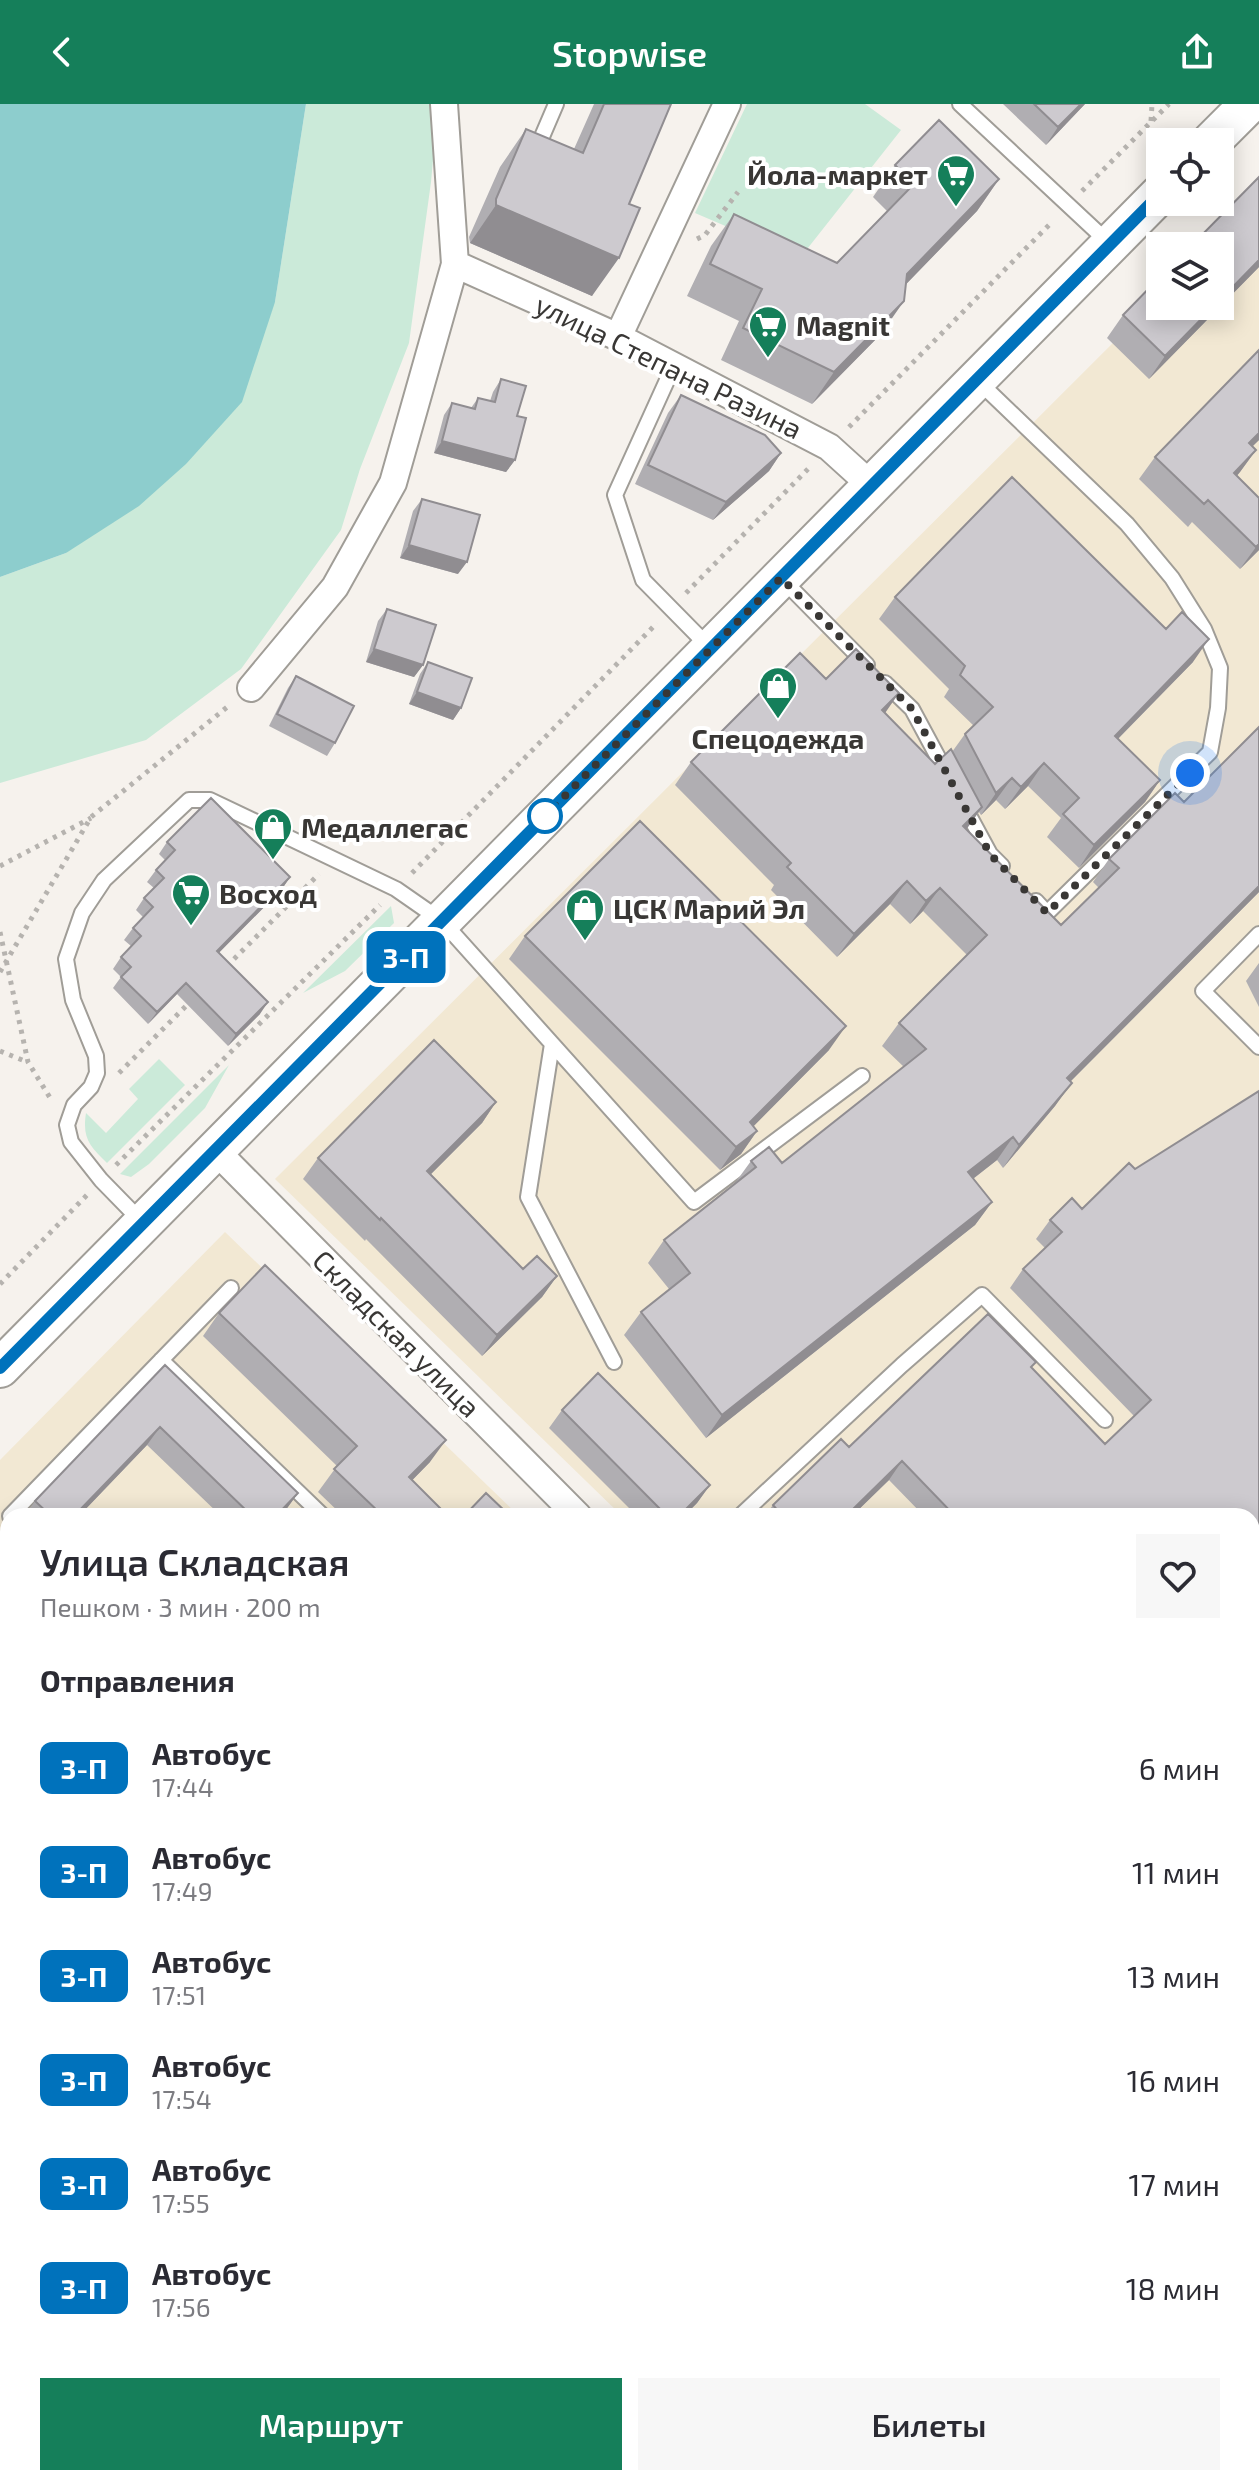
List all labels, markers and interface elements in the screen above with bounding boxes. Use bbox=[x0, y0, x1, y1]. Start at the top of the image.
icon: back bbox=[40, 30, 84, 74]
icon: share bbox=[1175, 30, 1219, 74]
text: Stopwise bbox=[552, 31, 707, 74]
map controls bbox=[1146, 128, 1234, 320]
button: locate bbox=[1146, 128, 1234, 216]
supermarket icon: Йола-маркет bbox=[935, 153, 977, 208]
place label: Йола-маркет bbox=[747, 157, 928, 191]
button: layers bbox=[1146, 232, 1234, 320]
street label: улица Степана Разина bbox=[530, 287, 808, 445]
supermarket icon: Magnit bbox=[747, 304, 789, 359]
place label: Magnit bbox=[796, 308, 890, 342]
shop icon: Спецодежда bbox=[757, 665, 799, 720]
place label: Спецодежда bbox=[692, 721, 864, 755]
your location bbox=[1170, 753, 1210, 793]
unlabelled marker bbox=[528, 799, 562, 833]
shop icon: Медаллегас bbox=[252, 806, 294, 861]
place label: Медаллегас bbox=[301, 810, 468, 844]
supermarket icon: Восход bbox=[170, 872, 212, 927]
place label: Восход bbox=[219, 876, 317, 910]
shop icon: ЦСК Марий Эл bbox=[564, 887, 606, 942]
place label: ЦСК Марий Эл bbox=[613, 891, 805, 925]
line badge: 3-П bbox=[360, 931, 452, 983]
text: 3-П bbox=[383, 940, 429, 974]
street label: Складская улица bbox=[306, 1242, 488, 1424]
button: heart bbox=[1136, 1534, 1220, 1618]
text: Улица Складская bbox=[40, 1538, 350, 1584]
text: Пешком · 3 мин · 200 m bbox=[40, 1591, 321, 1622]
text: Отправления bbox=[40, 1662, 235, 1698]
text: Автобус bbox=[152, 1735, 271, 1771]
text: 6 мин bbox=[1139, 1750, 1220, 1786]
text: 3-П bbox=[61, 1751, 107, 1785]
text: 17:44 bbox=[152, 1771, 214, 1802]
text: Автобус bbox=[152, 1839, 271, 1875]
text: 11 мин bbox=[1132, 1854, 1220, 1890]
text: 3-П bbox=[61, 1855, 107, 1889]
text: 17:49 bbox=[152, 1875, 213, 1906]
text: Автобус bbox=[152, 1943, 271, 1979]
text: 13 мин bbox=[1127, 1958, 1220, 1994]
text: 3-П bbox=[61, 1959, 107, 1993]
text: 17:51 bbox=[152, 1979, 206, 2010]
text: Автобус bbox=[152, 2047, 271, 2083]
text: 16 мин bbox=[1127, 2062, 1220, 2098]
text: 3-П bbox=[61, 2063, 107, 2097]
text: 17:54 bbox=[152, 2083, 212, 2114]
text: Автобус bbox=[152, 2151, 271, 2187]
text: 17 мин bbox=[1129, 2166, 1220, 2202]
text: 3-П bbox=[61, 2167, 107, 2201]
text: 17:55 bbox=[152, 2187, 210, 2218]
text: Автобус bbox=[152, 2255, 271, 2291]
text: 18 мин bbox=[1126, 2270, 1220, 2306]
text: 3-П bbox=[61, 2271, 107, 2305]
text: 17:56 bbox=[152, 2291, 211, 2322]
button: Маршрут bbox=[40, 2378, 622, 2470]
button: Билеты bbox=[638, 2378, 1220, 2470]

